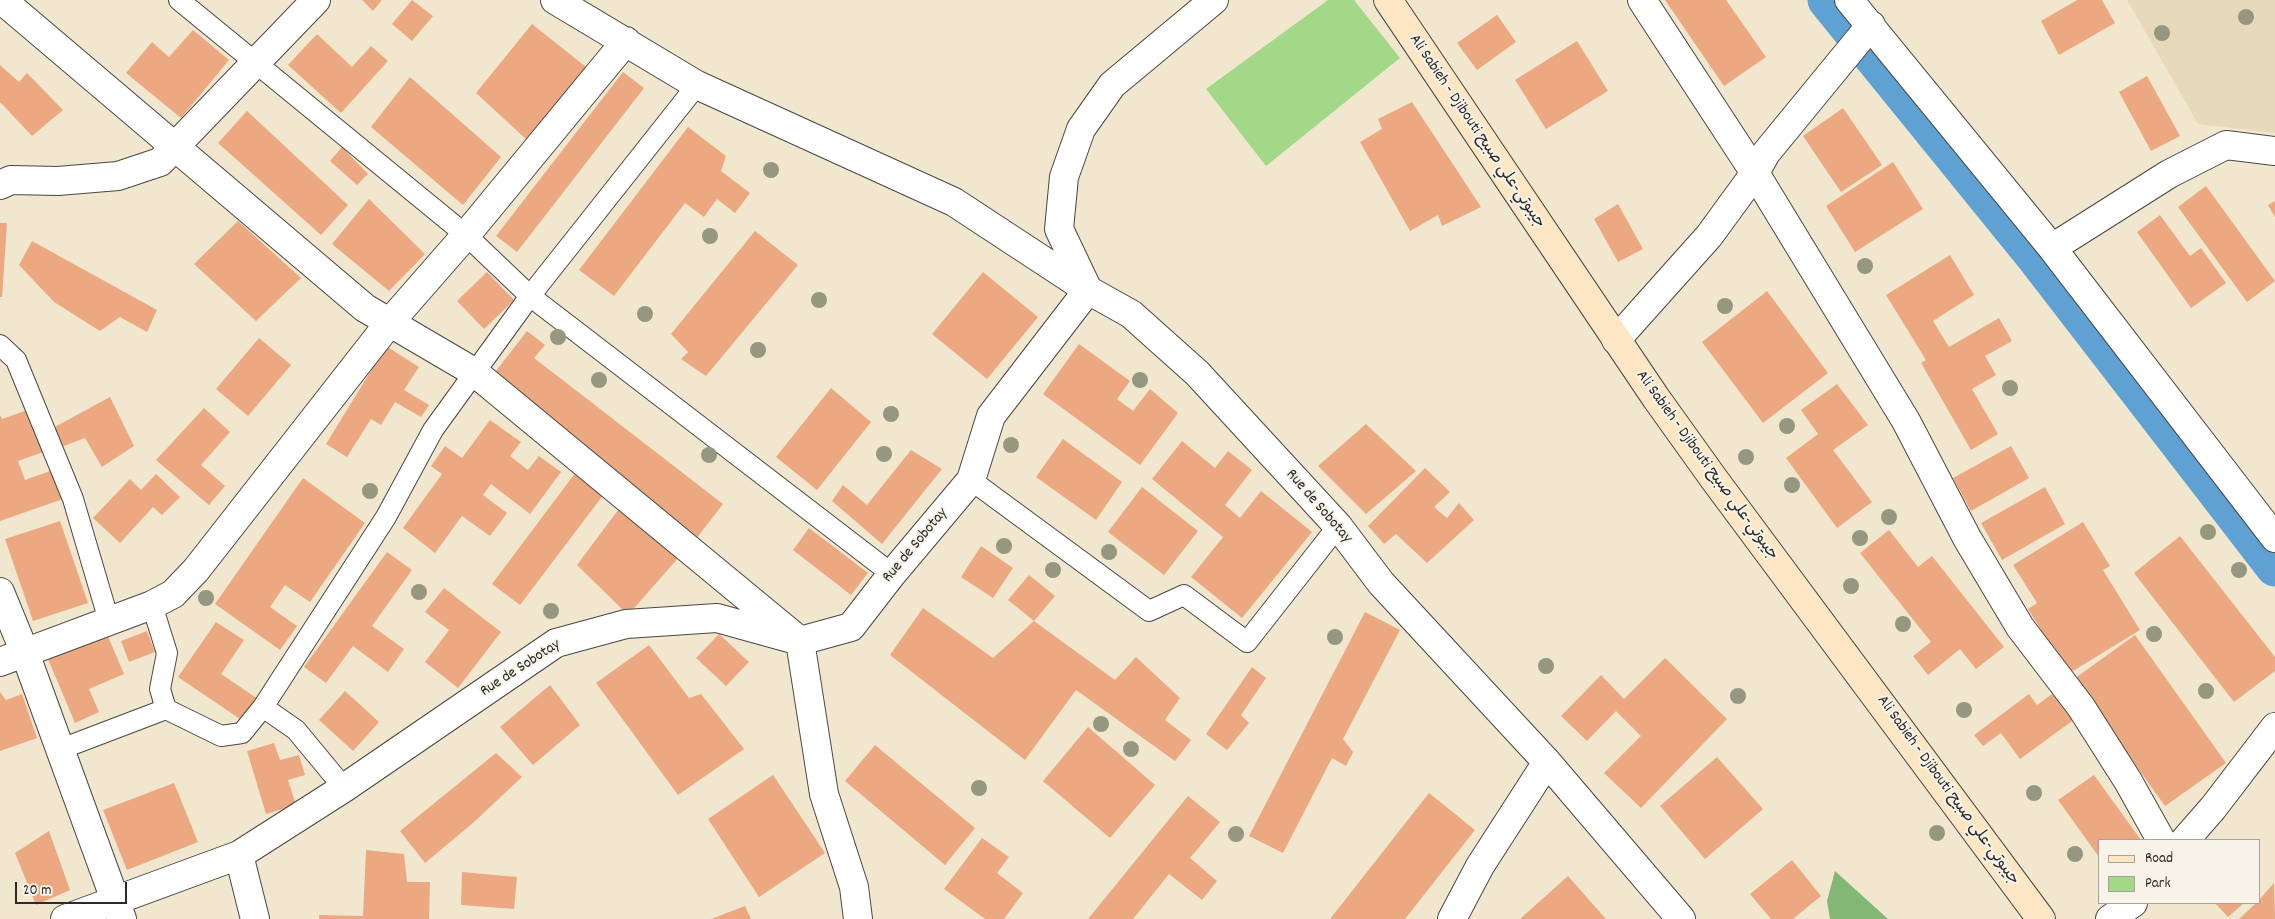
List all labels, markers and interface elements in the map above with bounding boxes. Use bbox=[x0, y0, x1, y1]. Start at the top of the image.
street label: Ali Sabieh - Djibouti جيبوتي-علي صبيح bbox=[1404, 31, 1548, 233]
street label: Ali Sabieh - Djibouti جيبوتي-علي صبيح bbox=[1631, 367, 1781, 565]
street label: Rue de Sobotay bbox=[1281, 466, 1355, 548]
street label: Rue de Sobotay bbox=[879, 505, 953, 587]
street label: Rue de Sobotay bbox=[477, 636, 565, 702]
street label: Ali Sabieh - Djibouti جيبوتي-علي صبيح bbox=[1872, 692, 2022, 890]
legend bbox=[2098, 839, 2260, 904]
text: Road bbox=[2145, 848, 2173, 870]
scale bar bbox=[18, 872, 130, 904]
text: Park bbox=[2145, 873, 2171, 895]
text: 20 m bbox=[23, 880, 51, 902]

